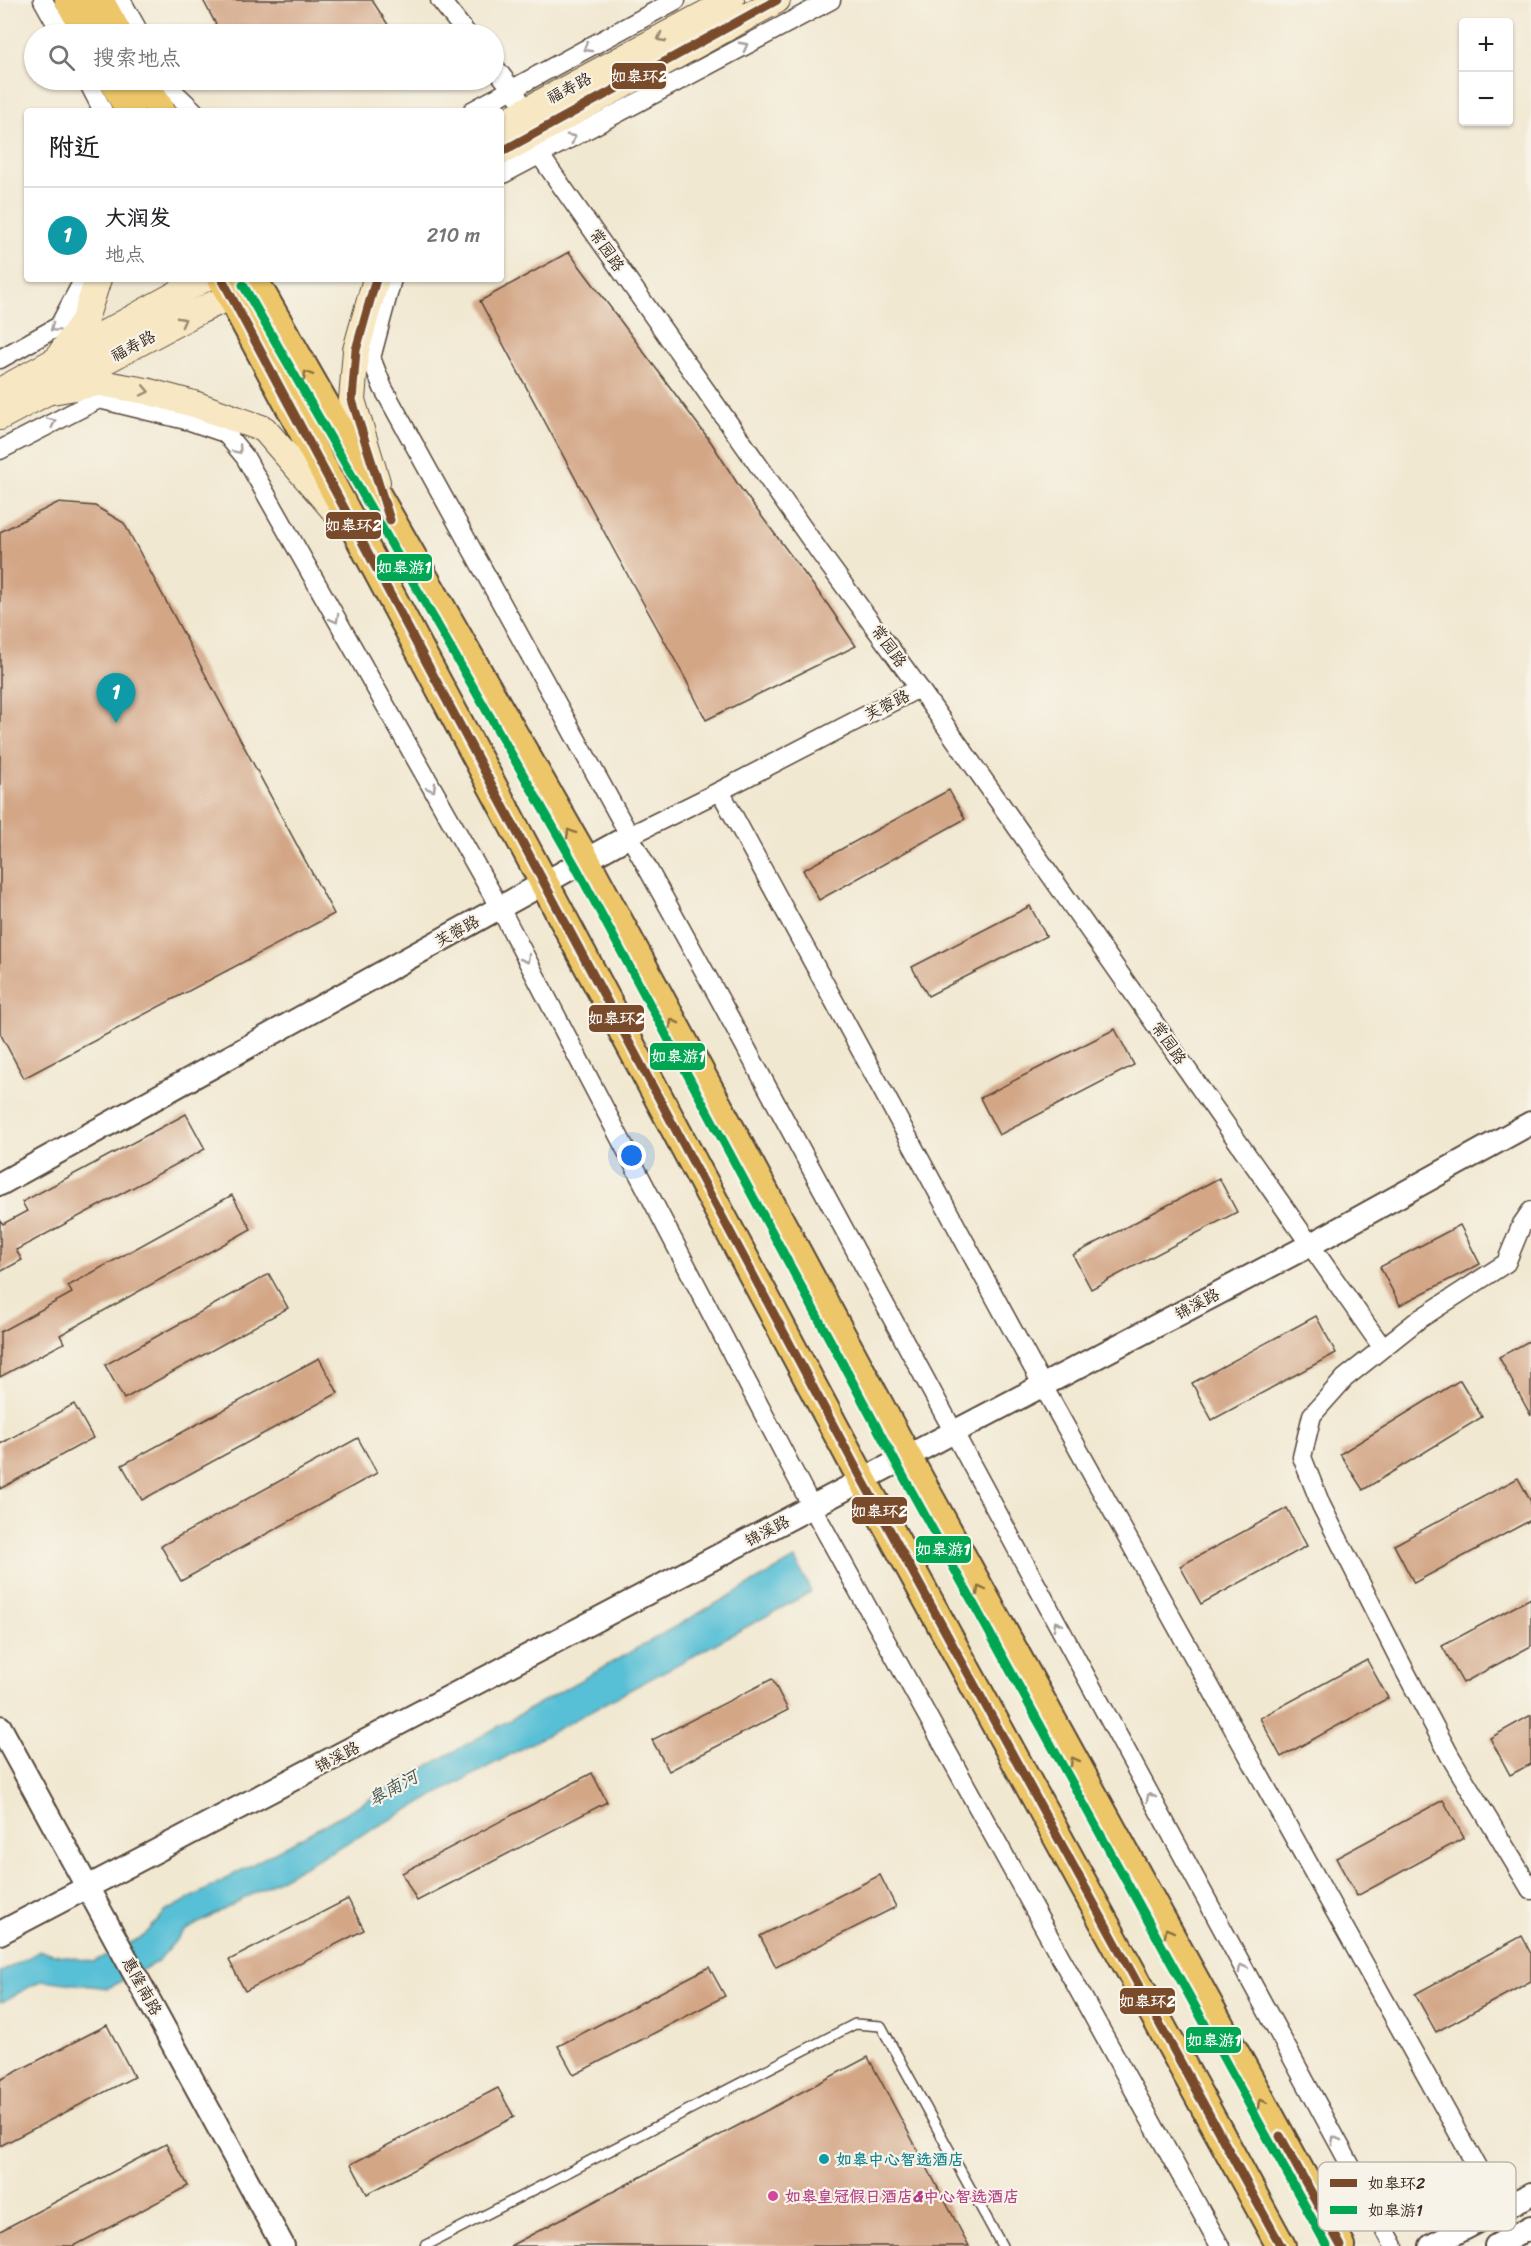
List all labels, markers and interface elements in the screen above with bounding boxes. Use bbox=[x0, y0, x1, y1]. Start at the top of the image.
map controls bbox=[1459, 18, 1513, 126]
button: + bbox=[1459, 18, 1513, 72]
search box bbox=[24, 24, 504, 90]
one-way arrow bbox=[657, 31, 668, 42]
text: 搜索地点 bbox=[93, 38, 181, 77]
icon: search bbox=[45, 41, 78, 74]
one-way arrow bbox=[583, 41, 594, 52]
one-way arrow bbox=[737, 42, 748, 53]
text: 如皋环2 bbox=[610, 62, 668, 91]
line badge: 如皋环2 bbox=[611, 62, 667, 90]
street label: 福寿路 bbox=[541, 64, 597, 112]
button: − bbox=[1459, 72, 1513, 126]
text: 附近 bbox=[48, 124, 100, 170]
one-way arrow bbox=[565, 134, 576, 145]
text: 大润发 bbox=[105, 198, 171, 237]
text: 1 bbox=[63, 218, 72, 253]
text: 210 m bbox=[427, 218, 480, 253]
street label: 常园路 bbox=[581, 222, 633, 278]
text: 地点 bbox=[105, 237, 145, 272]
one-way arrow bbox=[175, 317, 186, 328]
one-way arrow bbox=[49, 321, 60, 332]
street label: 福寿路 bbox=[105, 322, 161, 370]
one-way arrow bbox=[303, 371, 315, 381]
one-way arrow bbox=[140, 384, 150, 397]
one-way arrow bbox=[45, 418, 56, 430]
one-way arrow bbox=[231, 443, 242, 454]
text: 如皋环2 bbox=[324, 511, 382, 540]
line badge: 如皋环2 bbox=[325, 511, 382, 540]
line badge: 如皋游1 bbox=[376, 553, 433, 582]
text: 如皋游1 bbox=[377, 553, 432, 582]
one-way arrow bbox=[328, 613, 339, 623]
street label: 常园路 bbox=[863, 618, 915, 674]
pin: 1 bbox=[96, 674, 136, 723]
street label: 芙蓉路 bbox=[859, 681, 915, 729]
one-way arrow bbox=[424, 782, 436, 792]
one-way arrow bbox=[566, 829, 577, 839]
street label: 芙蓉路 bbox=[429, 907, 485, 955]
one-way arrow bbox=[519, 952, 530, 963]
text: 如皋环2 bbox=[587, 1004, 645, 1033]
line badge: 如皋环2 bbox=[588, 1004, 645, 1033]
street label: 常园路 bbox=[1143, 1015, 1195, 1071]
one-way arrow bbox=[669, 1019, 680, 1029]
line badge: 如皋游1 bbox=[649, 1042, 706, 1071]
text: 如皋游1 bbox=[651, 1042, 706, 1071]
your location bbox=[617, 1141, 646, 1170]
street label: 锦溪路 bbox=[1169, 1280, 1225, 1328]
line badge: 如皋环2 bbox=[851, 1496, 908, 1525]
text: 如皋环2 bbox=[850, 1497, 908, 1526]
street label: 锦溪路 bbox=[739, 1507, 795, 1555]
line badge: 如皋游1 bbox=[915, 1535, 972, 1564]
text: 如皋游1 bbox=[916, 1535, 971, 1564]
one-way arrow bbox=[976, 1586, 987, 1597]
one-way arrow bbox=[1053, 1621, 1064, 1631]
street label: 锦溪路 bbox=[309, 1733, 365, 1781]
one-way arrow bbox=[1070, 1757, 1081, 1767]
water label: 皋南河 bbox=[362, 1759, 427, 1815]
one-way arrow bbox=[1146, 1792, 1157, 1803]
one-way arrow bbox=[1164, 1928, 1175, 1938]
street label: 惠隆南路 bbox=[114, 1951, 170, 2021]
one-way arrow bbox=[1238, 1963, 1250, 1974]
text: 如皋环2 bbox=[1118, 1987, 1176, 2016]
line badge: 如皋环2 bbox=[1119, 1987, 1176, 2015]
line badge: 如皋游1 bbox=[1185, 2026, 1242, 2054]
text: 如皋游1 bbox=[1187, 2026, 1242, 2055]
one-way arrow bbox=[1258, 2099, 1269, 2109]
one-way arrow bbox=[1331, 2136, 1342, 2146]
place label: 如皋中心智选酒店 bbox=[836, 2145, 964, 2174]
marker: 如皋中心智选酒店 bbox=[817, 2152, 831, 2166]
legend bbox=[1318, 2162, 1516, 2231]
text: 如皋环2 bbox=[1368, 2169, 1425, 2198]
place label: 如皋皇冠假日酒店&中心智选酒店 bbox=[785, 2182, 1019, 2211]
marker: 如皋皇冠假日酒店&中心智选酒店 bbox=[766, 2189, 780, 2203]
text: 如皋游1 bbox=[1368, 2196, 1423, 2225]

